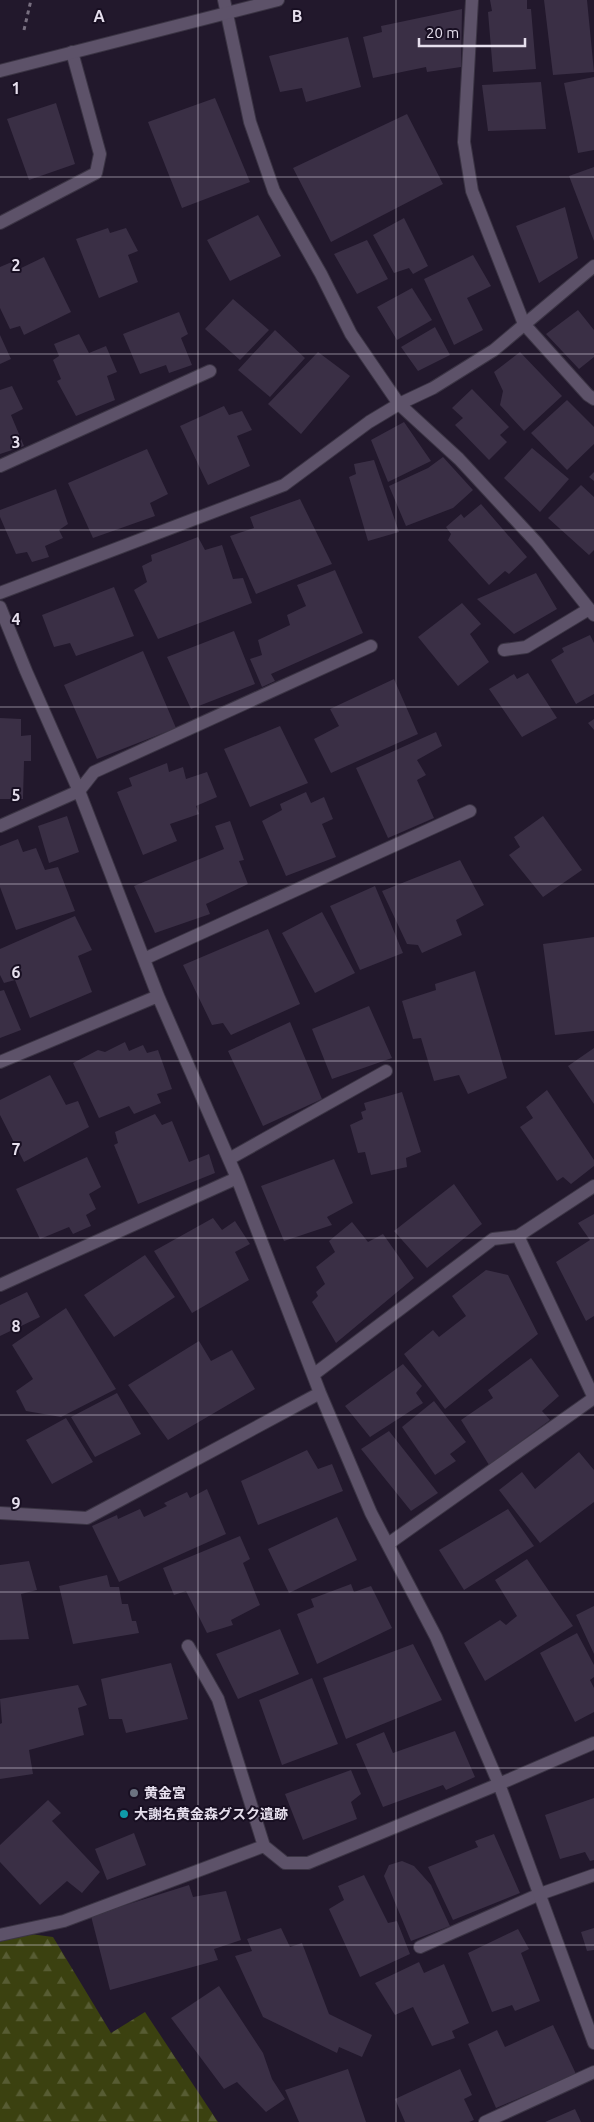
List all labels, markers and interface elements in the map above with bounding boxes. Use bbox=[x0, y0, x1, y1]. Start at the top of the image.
text: A bbox=[93, 7, 105, 25]
text: B bbox=[292, 7, 302, 25]
scale bar bbox=[419, 15, 525, 47]
text: 20 m bbox=[426, 24, 459, 41]
text: 1 bbox=[11, 79, 21, 97]
text: 2 bbox=[11, 256, 21, 274]
text: 3 bbox=[11, 433, 21, 451]
text: 4 bbox=[11, 610, 21, 628]
text: 5 bbox=[11, 786, 21, 804]
text: 6 bbox=[11, 963, 21, 981]
text: 7 bbox=[11, 1140, 21, 1158]
text: 8 bbox=[11, 1317, 21, 1335]
text: 9 bbox=[11, 1494, 21, 1512]
place label: 黄金宮 bbox=[144, 1785, 186, 1801]
marker: 黄金宮 bbox=[128, 1787, 140, 1799]
place label: 大謝名黄金森グスク遺跡 bbox=[134, 1806, 288, 1822]
marker: 大謝名黄金森グスク遺跡 bbox=[118, 1808, 130, 1820]

